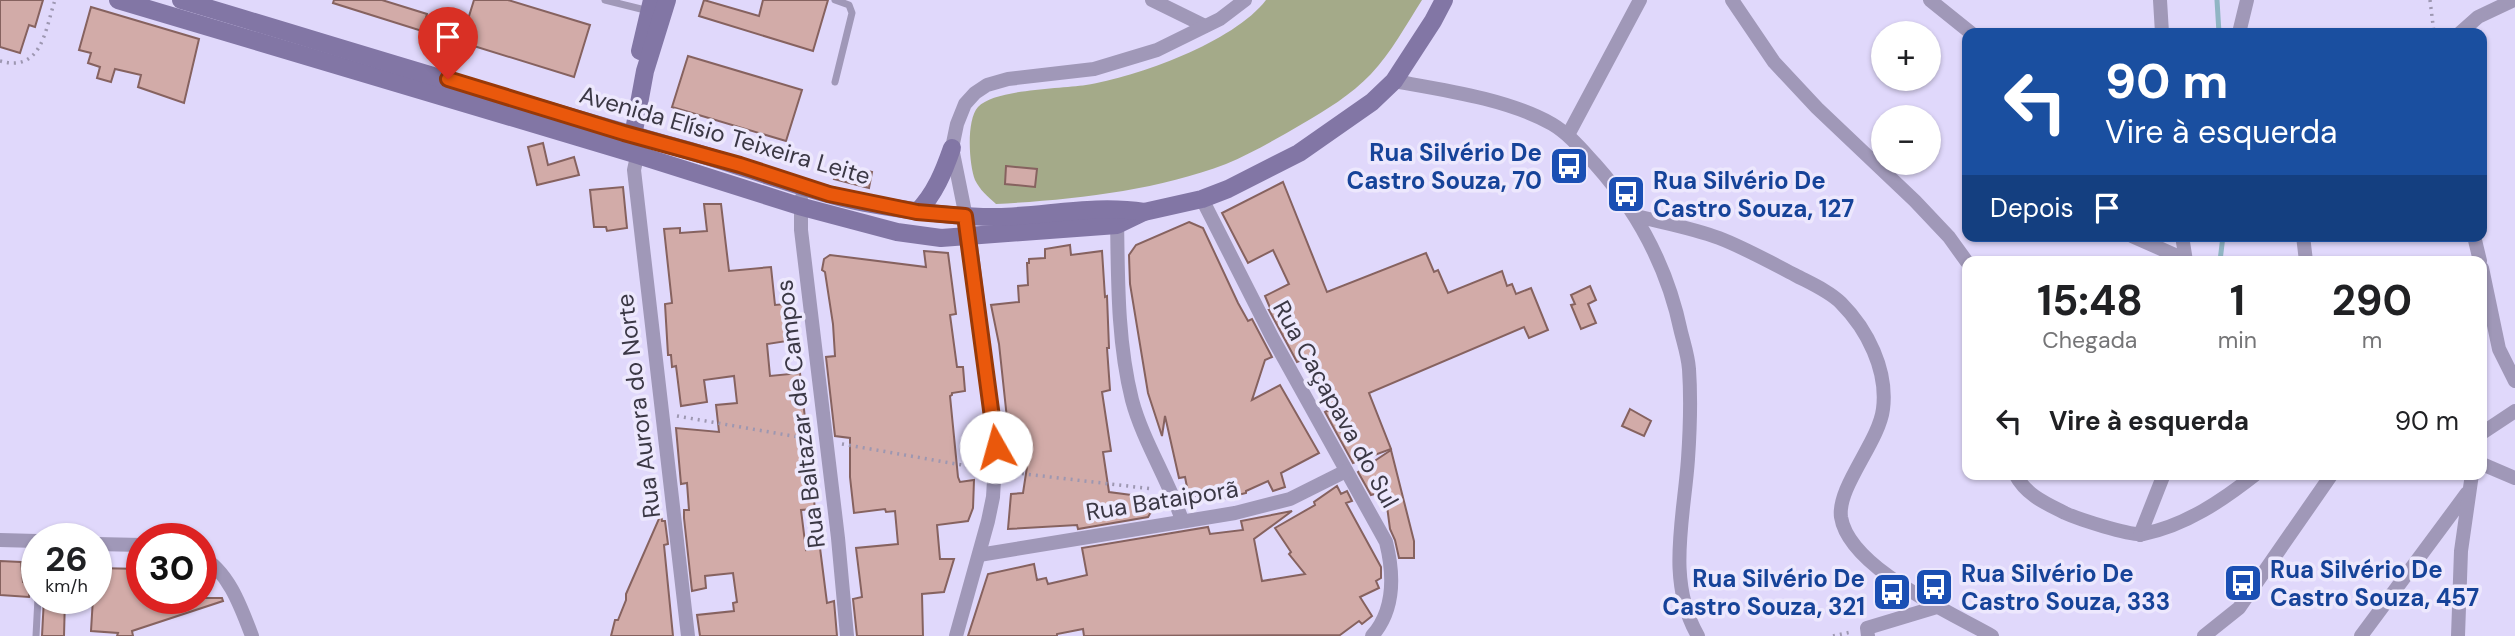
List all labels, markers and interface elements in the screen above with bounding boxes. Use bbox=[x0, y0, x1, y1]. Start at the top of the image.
pin bbox=[418, 7, 478, 79]
icon: arrive bbox=[429, 18, 467, 56]
map controls bbox=[1871, 21, 1941, 175]
button: + bbox=[1871, 21, 1941, 91]
text: 90 m bbox=[2105, 49, 2228, 113]
icon: left bbox=[1990, 56, 2081, 147]
street label: Avenida Elísio Teixeira Leite bbox=[576, 79, 874, 191]
button: − bbox=[1871, 105, 1941, 175]
text: Vire à esquerda bbox=[2105, 111, 2337, 153]
place label: Rua Silvério De Castro Souza, 70 bbox=[1347, 137, 1542, 196]
bus stop icon: Rua Silvério De Castro Souza, 70 bbox=[1548, 145, 1590, 187]
place label: Rua Silvério De Castro Souza, 127 bbox=[1653, 165, 1854, 224]
bus stop icon: Rua Silvério De Castro Souza, 127 bbox=[1605, 173, 1647, 215]
icon: arrive bbox=[2088, 189, 2126, 227]
text: Depois bbox=[1990, 191, 2074, 225]
text: 15:48 bbox=[2037, 273, 2143, 328]
text: 1 bbox=[2230, 273, 2245, 328]
text: 290 bbox=[2332, 273, 2412, 328]
street label: Rua Baltazar de Campos bbox=[768, 278, 832, 550]
street label: Rua Aurora do Norte bbox=[609, 292, 667, 520]
street label: Rua Caçapava do Sul bbox=[1266, 295, 1406, 513]
text: Chegada bbox=[2042, 325, 2137, 355]
text: min bbox=[2218, 325, 2257, 355]
text: m bbox=[2362, 325, 2382, 355]
icon: left bbox=[1990, 402, 2028, 440]
text: Vire à esquerda bbox=[2049, 404, 2249, 438]
text: 90 m bbox=[2395, 404, 2459, 438]
position arrow bbox=[959, 410, 1033, 484]
street label: Rua Bataiporã bbox=[1083, 473, 1241, 527]
speed limit sign: 30 bbox=[126, 523, 217, 614]
text: 26 bbox=[45, 536, 88, 582]
place label: Rua Silvério De Castro Souza, 457 bbox=[2270, 554, 2479, 613]
place label: Rua Silvério De Castro Souza, 333 bbox=[1961, 558, 2170, 617]
bus stop icon: Rua Silvério De Castro Souza, 457 bbox=[2222, 562, 2264, 604]
place label: Rua Silvério De Castro Souza, 321 bbox=[1662, 563, 1865, 622]
bus stop icon: Rua Silvério De Castro Souza, 333 bbox=[1913, 566, 1955, 608]
bus stop icon: Rua Silvério De Castro Souza, 321 bbox=[1871, 571, 1913, 613]
text: km/h bbox=[45, 574, 88, 598]

